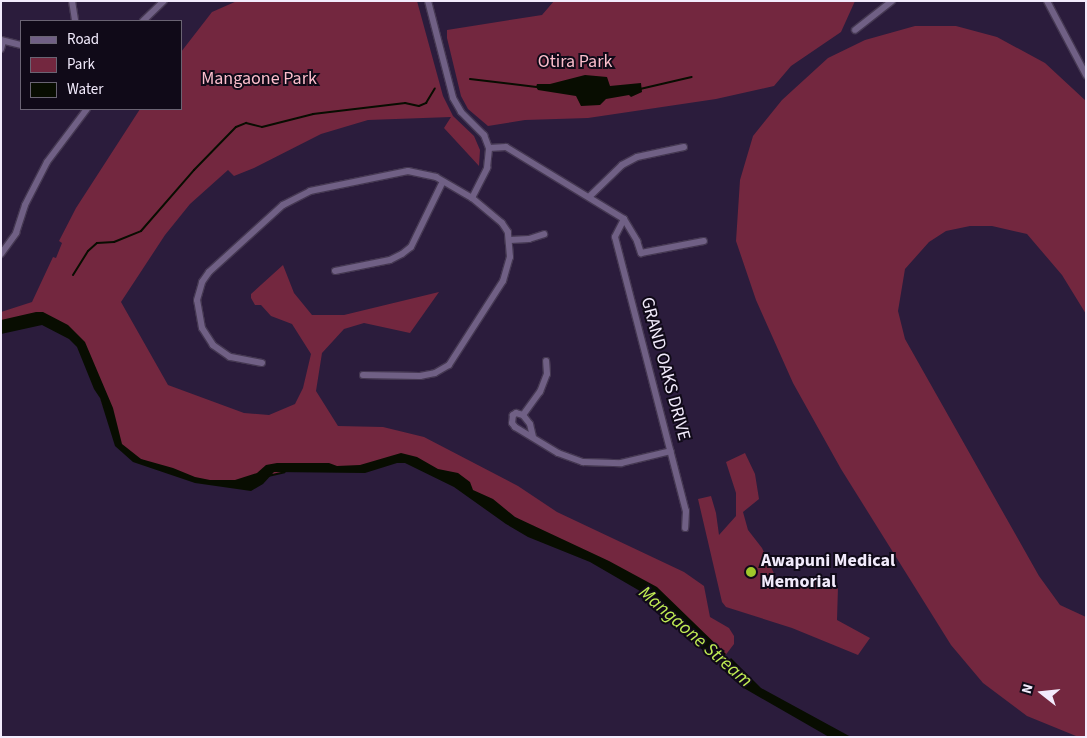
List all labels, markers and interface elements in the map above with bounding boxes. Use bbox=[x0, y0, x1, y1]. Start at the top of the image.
legend bbox=[20, 20, 182, 110]
text: Road bbox=[67, 29, 99, 50]
park label: Otira Park bbox=[538, 51, 612, 73]
text: Park bbox=[67, 54, 95, 75]
park label: Mangaone Park bbox=[201, 68, 317, 90]
text: Water bbox=[67, 79, 103, 100]
street label: GRAND OAKS DRIVE bbox=[636, 295, 694, 443]
place label: Awapuni Medical Memorial bbox=[761, 551, 895, 594]
marker: Awapuni Medical Memorial bbox=[745, 566, 757, 578]
water label: Mangaone Stream bbox=[634, 581, 756, 693]
north arrow bbox=[1017, 668, 1067, 718]
text: N bbox=[1017, 682, 1038, 696]

